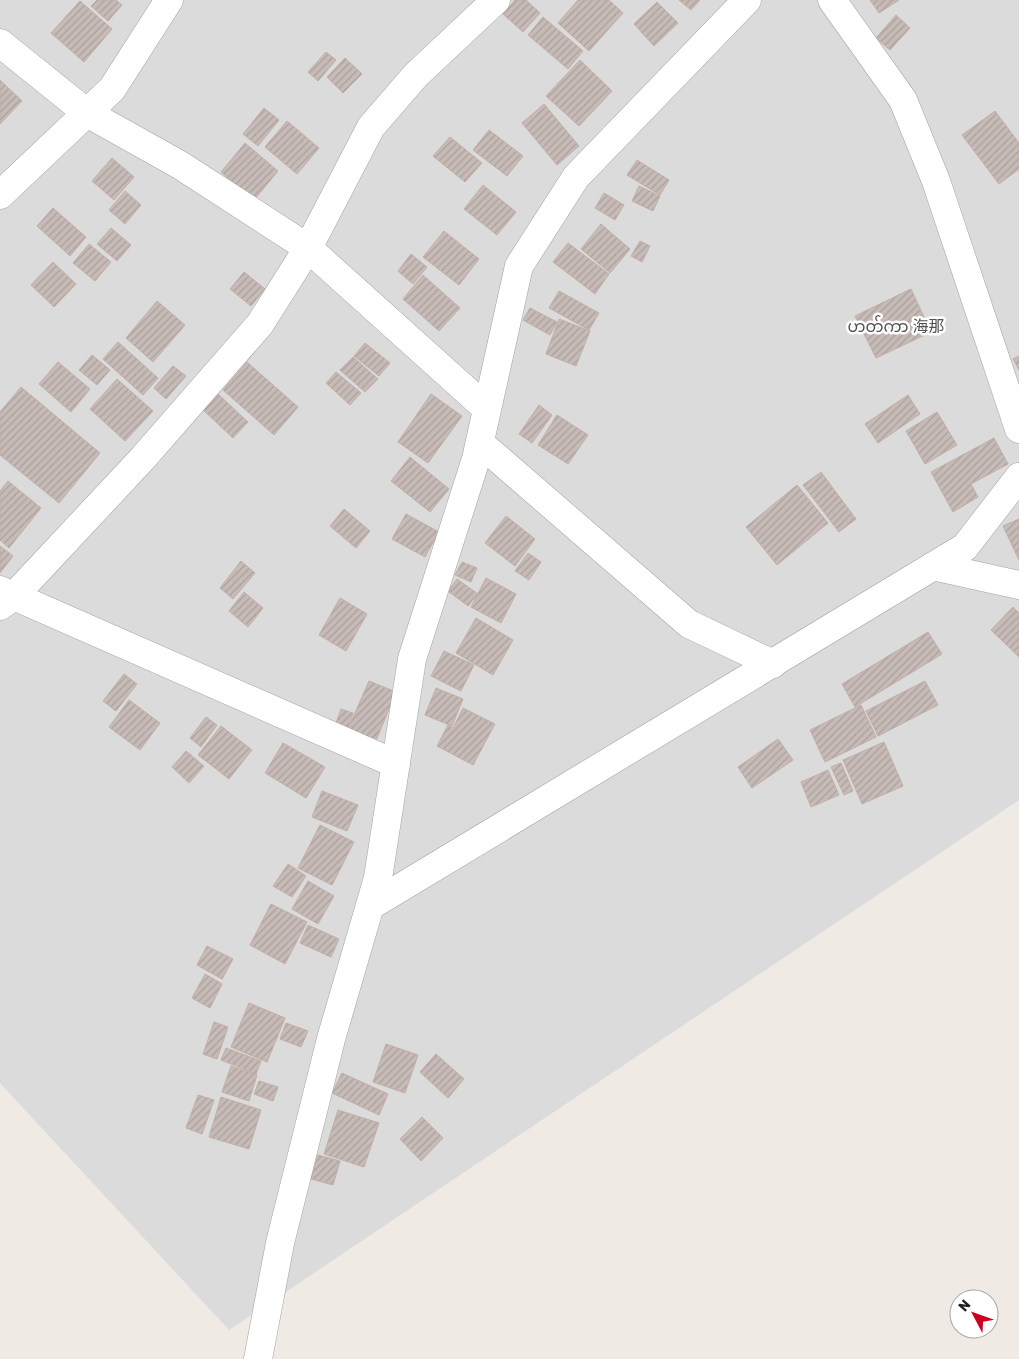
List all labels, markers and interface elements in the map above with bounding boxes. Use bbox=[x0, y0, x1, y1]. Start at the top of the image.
district label: ဟတ်ကာ 海那 bbox=[847, 315, 945, 336]
north arrow bbox=[949, 1289, 999, 1339]
text: N bbox=[955, 1296, 974, 1315]

